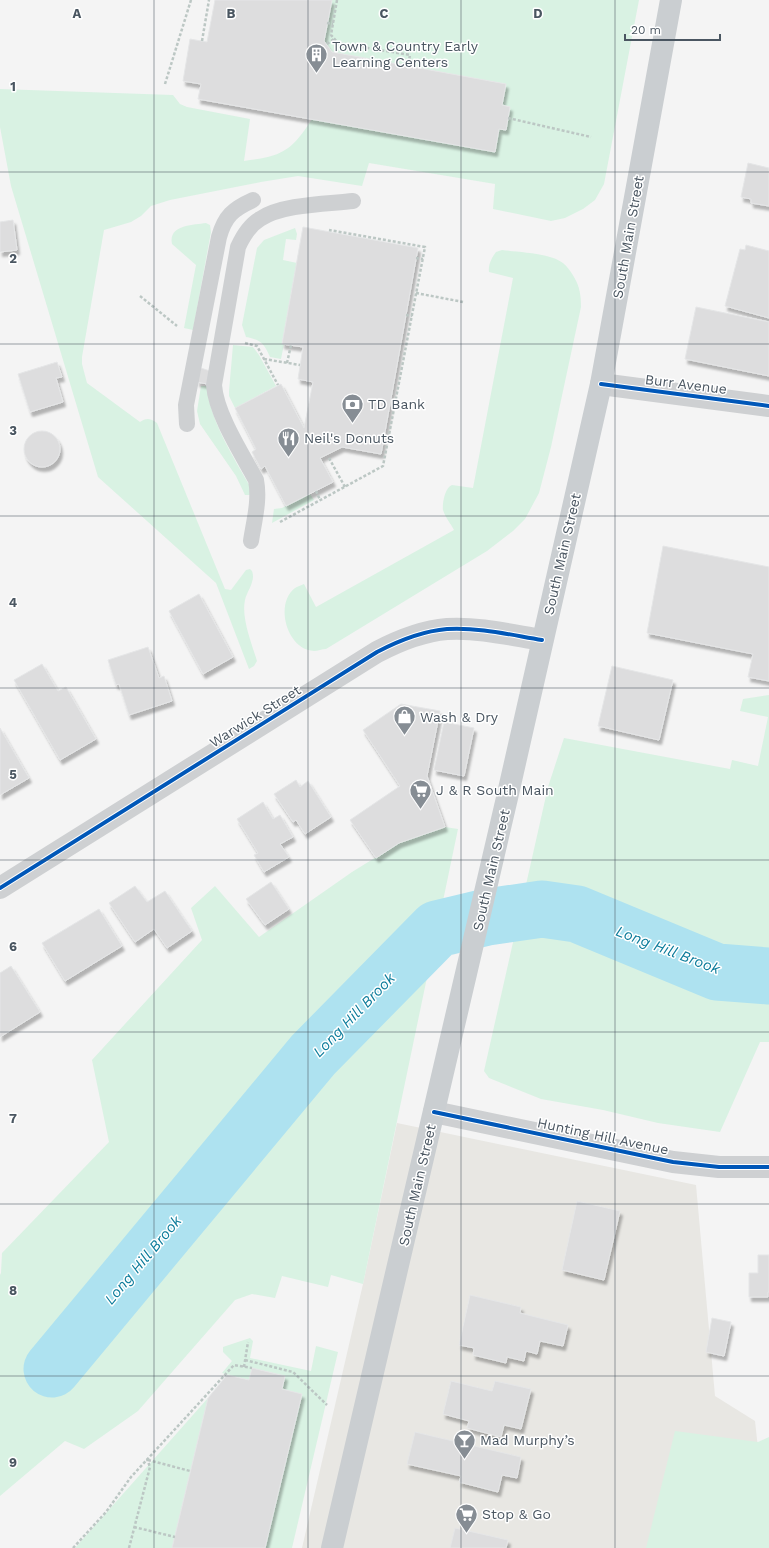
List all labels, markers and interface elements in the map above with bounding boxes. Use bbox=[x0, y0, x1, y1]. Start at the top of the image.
text: A bbox=[73, 6, 82, 21]
text: B bbox=[227, 6, 236, 21]
text: C bbox=[380, 6, 389, 21]
text: D bbox=[533, 6, 543, 21]
scale bar bbox=[625, 16, 720, 42]
text: 20 m bbox=[631, 23, 661, 37]
place label: Town & Country Early Learning Centers bbox=[332, 38, 479, 70]
building icon: Town & Country Early Learning Centers bbox=[303, 41, 329, 74]
text: 1 bbox=[10, 79, 16, 94]
street label: South Main Street bbox=[609, 174, 647, 300]
text: 2 bbox=[9, 251, 17, 266]
street label: Burr Avenue bbox=[644, 371, 728, 397]
bank icon: TD Bank bbox=[339, 391, 365, 424]
place label: TD Bank bbox=[368, 396, 425, 412]
text: 3 bbox=[9, 423, 17, 438]
restaurant icon: Neil's Donuts bbox=[276, 425, 302, 458]
place label: Neil's Donuts bbox=[304, 430, 394, 446]
street label: South Main Street bbox=[540, 491, 584, 616]
text: 4 bbox=[9, 595, 18, 610]
street label: Warwick Street bbox=[207, 681, 304, 750]
shop icon: Wash & Dry bbox=[392, 704, 418, 737]
place label: Wash & Dry bbox=[420, 709, 499, 725]
text: 5 bbox=[9, 767, 17, 782]
supermarket icon: J & R South Main bbox=[408, 777, 434, 810]
place label: J & R South Main bbox=[436, 782, 554, 798]
street label: South Main Street bbox=[469, 807, 513, 932]
water label: Long Hill Brook bbox=[613, 922, 723, 978]
text: 6 bbox=[9, 939, 17, 954]
water label: Long Hill Brook bbox=[309, 969, 399, 1061]
text: 7 bbox=[9, 1111, 17, 1126]
street label: Hunting Hill Avenue bbox=[536, 1114, 670, 1158]
street label: South Main Street bbox=[395, 1122, 439, 1247]
water label: Long Hill Brook bbox=[101, 1211, 186, 1308]
text: 8 bbox=[9, 1283, 17, 1298]
bar icon: Mad Murphy’s bbox=[451, 1427, 477, 1460]
place label: Mad Murphy’s bbox=[480, 1432, 575, 1448]
text: 9 bbox=[9, 1455, 17, 1470]
supermarket icon: Stop & Go bbox=[454, 1501, 480, 1534]
place label: Stop & Go bbox=[482, 1506, 551, 1522]

